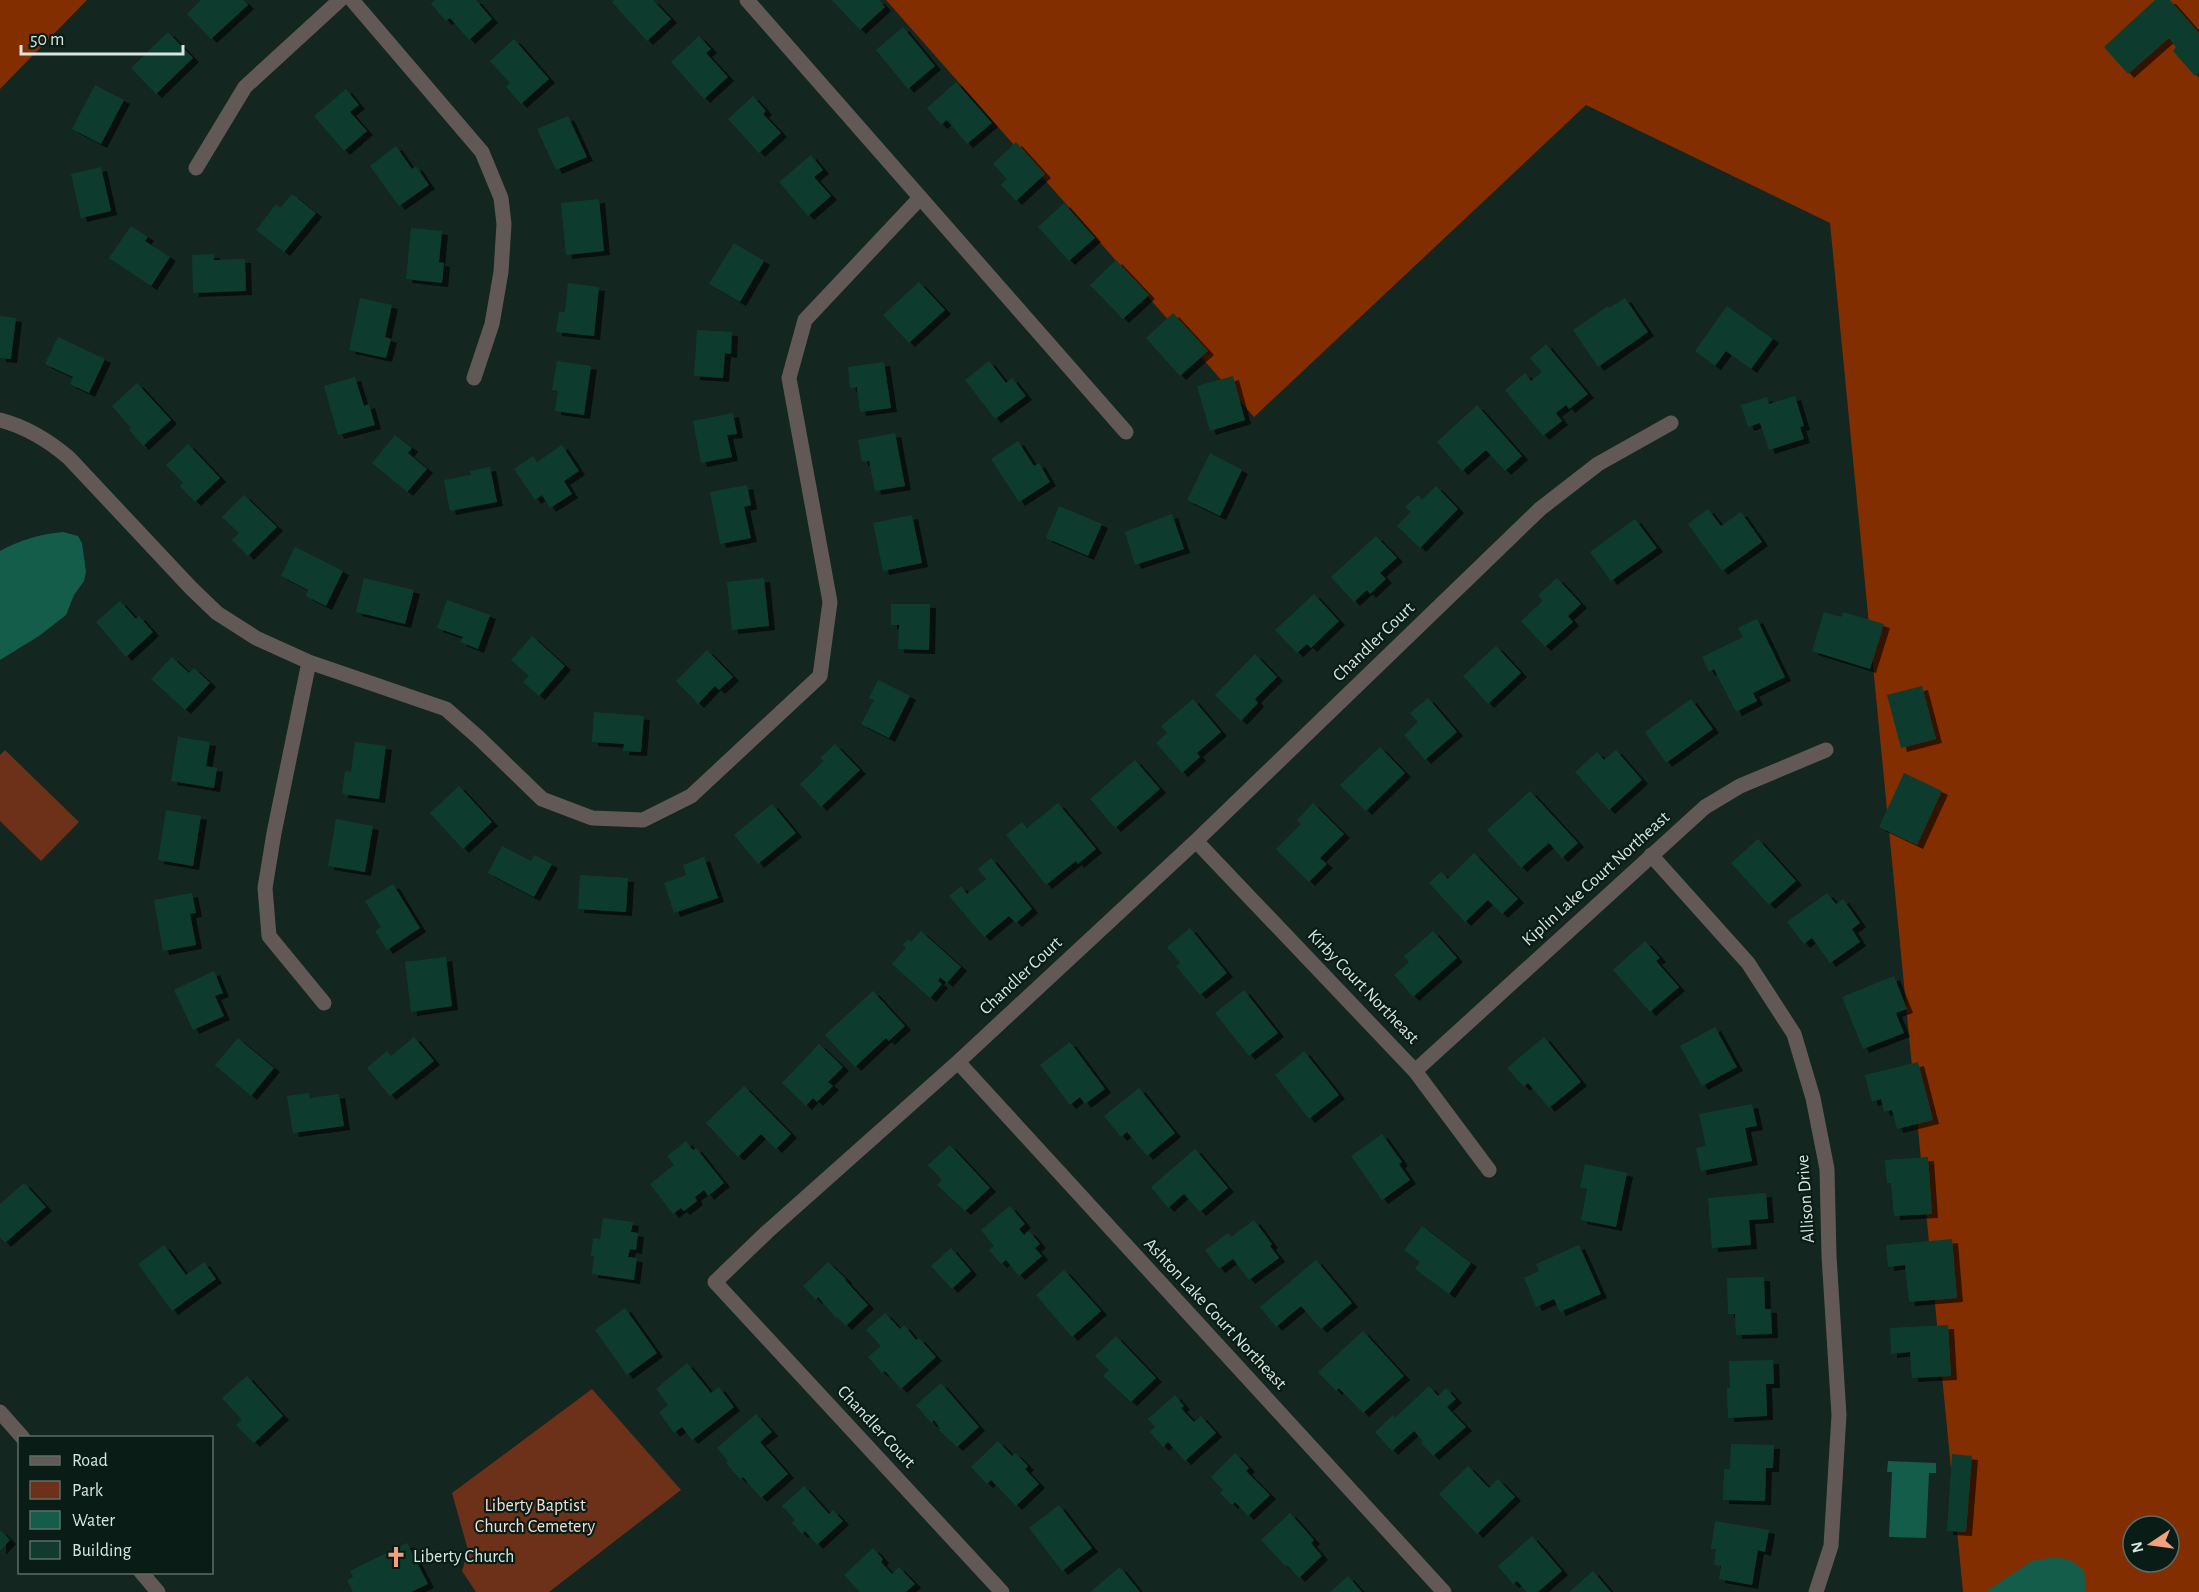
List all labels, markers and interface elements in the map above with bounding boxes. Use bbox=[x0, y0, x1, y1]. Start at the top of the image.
scale bar bbox=[21, 18, 183, 56]
text: 50 m bbox=[30, 31, 64, 49]
street label: Chandler Court bbox=[1330, 599, 1418, 685]
street label: Kiplin Lake Court Northeast bbox=[1519, 808, 1673, 950]
street label: Kirby Court Northeast bbox=[1304, 926, 1422, 1048]
street label: Chandler Court bbox=[976, 933, 1066, 1019]
street label: Allison Drive bbox=[1794, 1154, 1818, 1244]
street label: Ashton Lake Court Northeast bbox=[1140, 1235, 1290, 1393]
street label: Chandler Court bbox=[833, 1382, 919, 1472]
legend bbox=[18, 1436, 213, 1574]
text: Road bbox=[72, 1452, 108, 1470]
text: Park bbox=[72, 1482, 104, 1500]
park label: Liberty Baptist Church Cemetery bbox=[475, 1497, 595, 1536]
text: Water bbox=[72, 1512, 115, 1530]
north arrow bbox=[2121, 1514, 2181, 1574]
text: N bbox=[2128, 1540, 2146, 1554]
text: Building bbox=[72, 1542, 132, 1560]
church icon: Liberty Church bbox=[384, 1545, 408, 1569]
place label: Liberty Church bbox=[413, 1548, 514, 1566]

